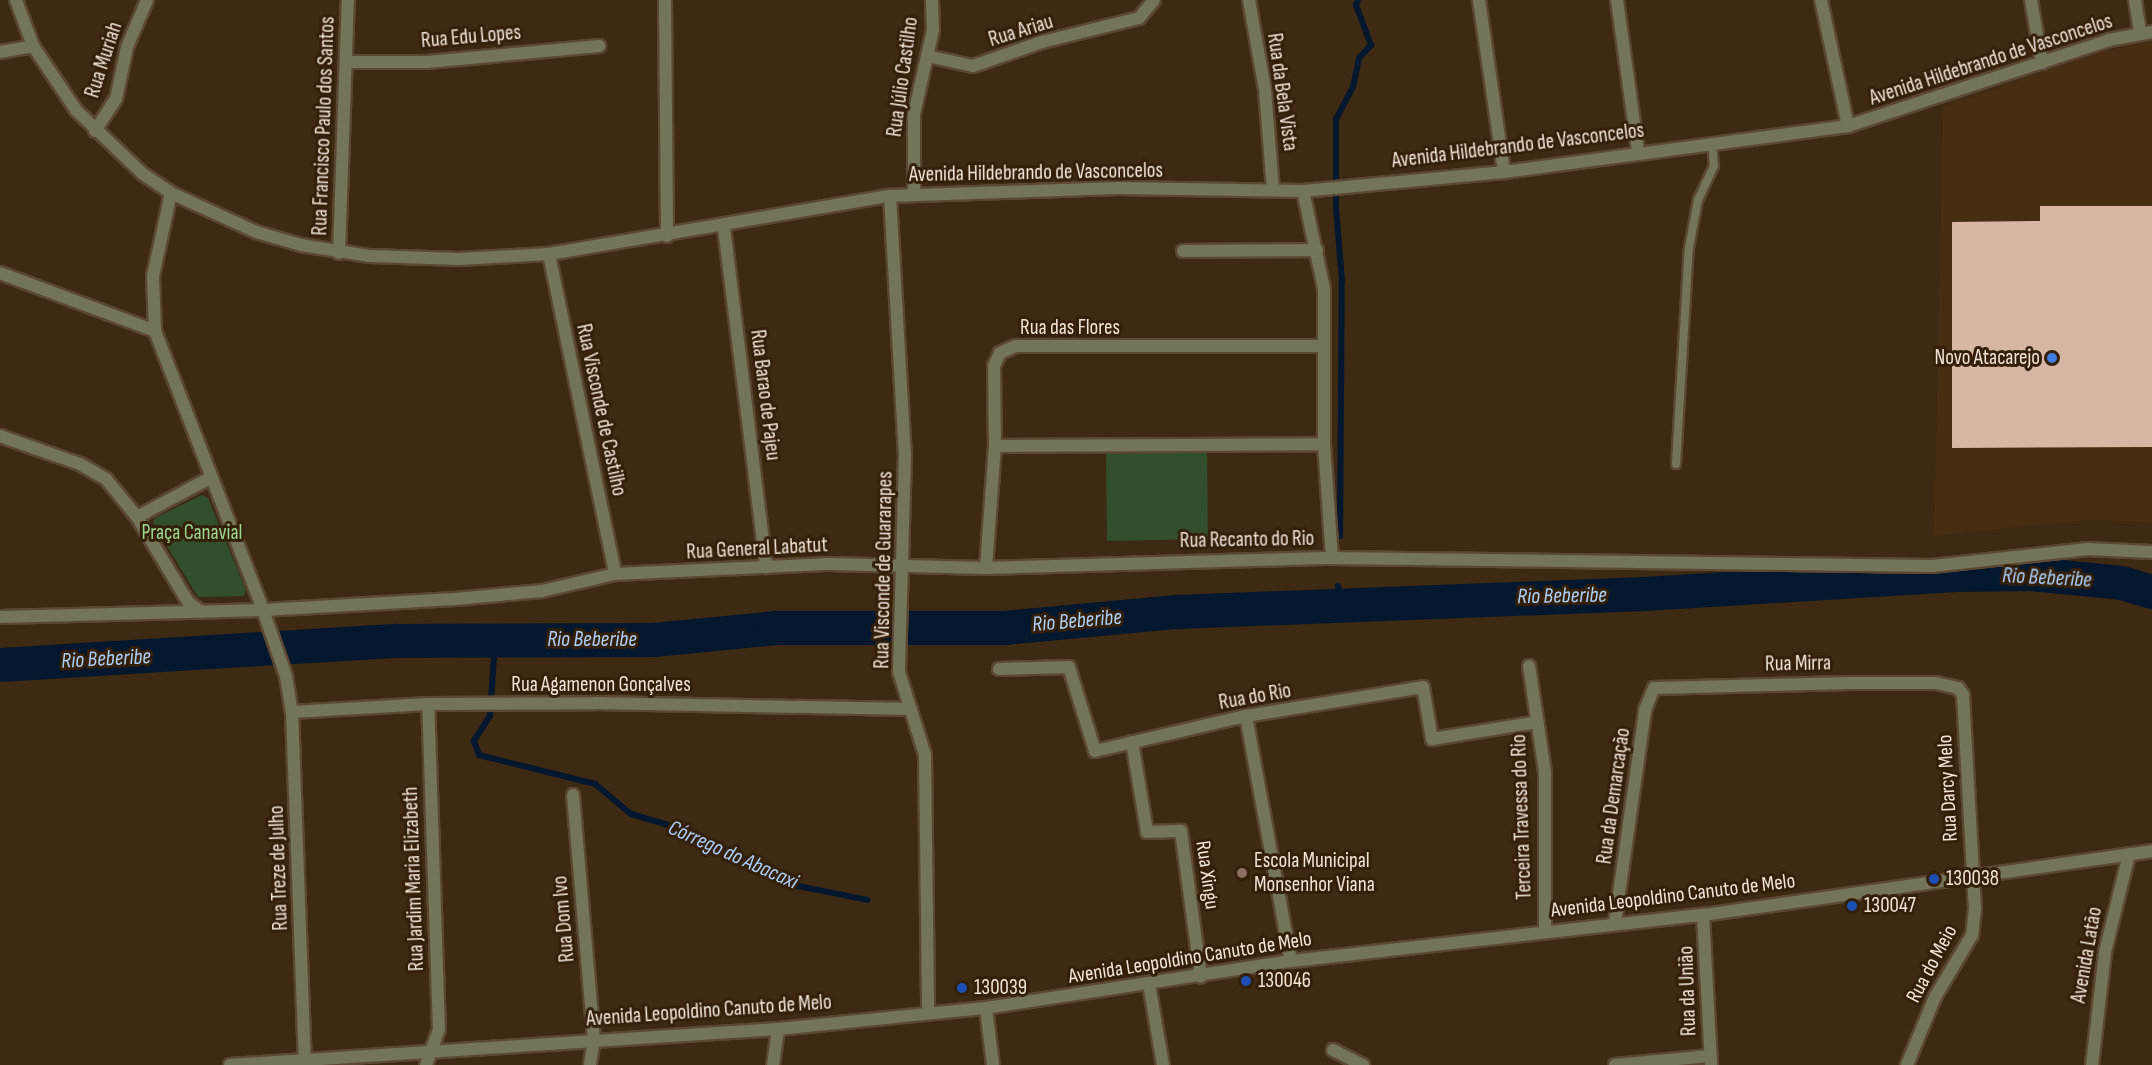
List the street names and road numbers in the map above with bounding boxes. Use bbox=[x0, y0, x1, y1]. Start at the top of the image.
street label: Rua Ariau bbox=[986, 9, 1056, 53]
street label: Avenida Hildebrando de Vasconcelos bbox=[1866, 9, 2116, 111]
street label: Rua Francisco Paulo dos Santos bbox=[308, 16, 340, 236]
street label: Rua Júlio Castilho bbox=[882, 16, 924, 138]
street label: Rua Muriah bbox=[80, 19, 128, 101]
street label: Rua Edu Lopes bbox=[420, 20, 522, 54]
street label: Rua da Bela Vista bbox=[1261, 32, 1303, 152]
street label: Avenida Hildebrando de Vasconcelos bbox=[1390, 118, 1646, 174]
street label: Avenida Hildebrando de Vasconcelos bbox=[909, 158, 1163, 188]
street label: Rua das Flores bbox=[1020, 315, 1120, 341]
street label: Rua Visconde de Castilho bbox=[570, 322, 632, 498]
street label: Rua Barao de Pajeu bbox=[744, 328, 786, 462]
street label: Rua Visconde de Guararapes bbox=[870, 471, 898, 669]
street label: Rua Recanto do Rio bbox=[1180, 526, 1314, 554]
street label: Rua General Labatut bbox=[686, 533, 828, 565]
street label: Rua Mirra bbox=[1765, 651, 1831, 677]
street label: Rua Agamenon Gonçalves bbox=[511, 672, 691, 698]
street label: Rua do Rio bbox=[1217, 678, 1293, 716]
street label: Rua da Demarcação bbox=[1592, 726, 1636, 866]
street label: Terceira Travessa do Rio bbox=[1507, 734, 1537, 900]
street label: Rua Darcy Melo bbox=[1933, 734, 1963, 842]
street label: Rua Jardim Maria Elizabeth bbox=[398, 786, 430, 972]
street label: Rua Treze de Julho bbox=[264, 805, 294, 931]
street label: Rua Xingu bbox=[1190, 839, 1224, 911]
street label: Avenida Leopoldino Canuto de Melo bbox=[1549, 869, 1797, 923]
street label: Rua Dom Ivo bbox=[548, 875, 580, 963]
street label: Avenida Latão bbox=[2066, 905, 2108, 1005]
street label: Rua do Meio bbox=[1901, 921, 1963, 1007]
street label: Avenida Leopoldino Canuto de Melo bbox=[1067, 926, 1313, 990]
street label: Rua da União bbox=[1674, 946, 1702, 1036]
street label: Avenida Leopoldino Canuto de Melo bbox=[585, 990, 833, 1032]

